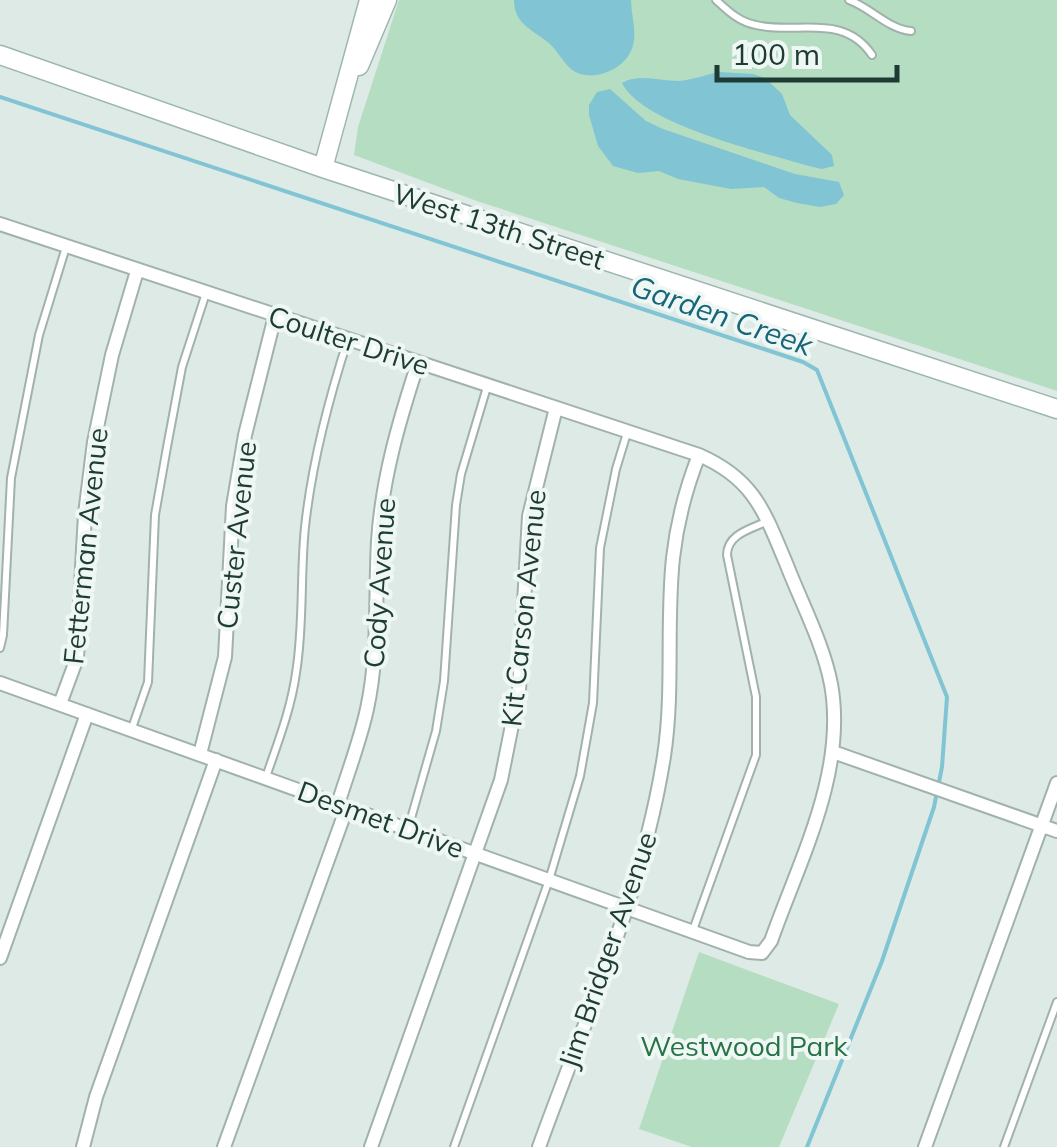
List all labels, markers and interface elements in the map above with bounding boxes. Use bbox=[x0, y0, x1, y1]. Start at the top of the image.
scale bar bbox=[717, 20, 897, 82]
text: 100 m bbox=[732, 35, 820, 73]
street label: West 13th Street bbox=[389, 175, 609, 277]
water label: Garden Creek bbox=[626, 266, 819, 364]
street label: Coulter Drive bbox=[264, 298, 434, 382]
street label: Fetterman Avenue bbox=[55, 426, 115, 666]
street label: Custer Avenue bbox=[209, 439, 263, 631]
street label: Kit Carson Avenue bbox=[493, 488, 553, 728]
street label: Cody Avenue bbox=[356, 497, 402, 669]
street label: Desmet Drive bbox=[293, 773, 469, 865]
street label: Jim Bridger Avenue bbox=[550, 827, 664, 1073]
park label: Westwood Park bbox=[640, 1028, 848, 1063]

